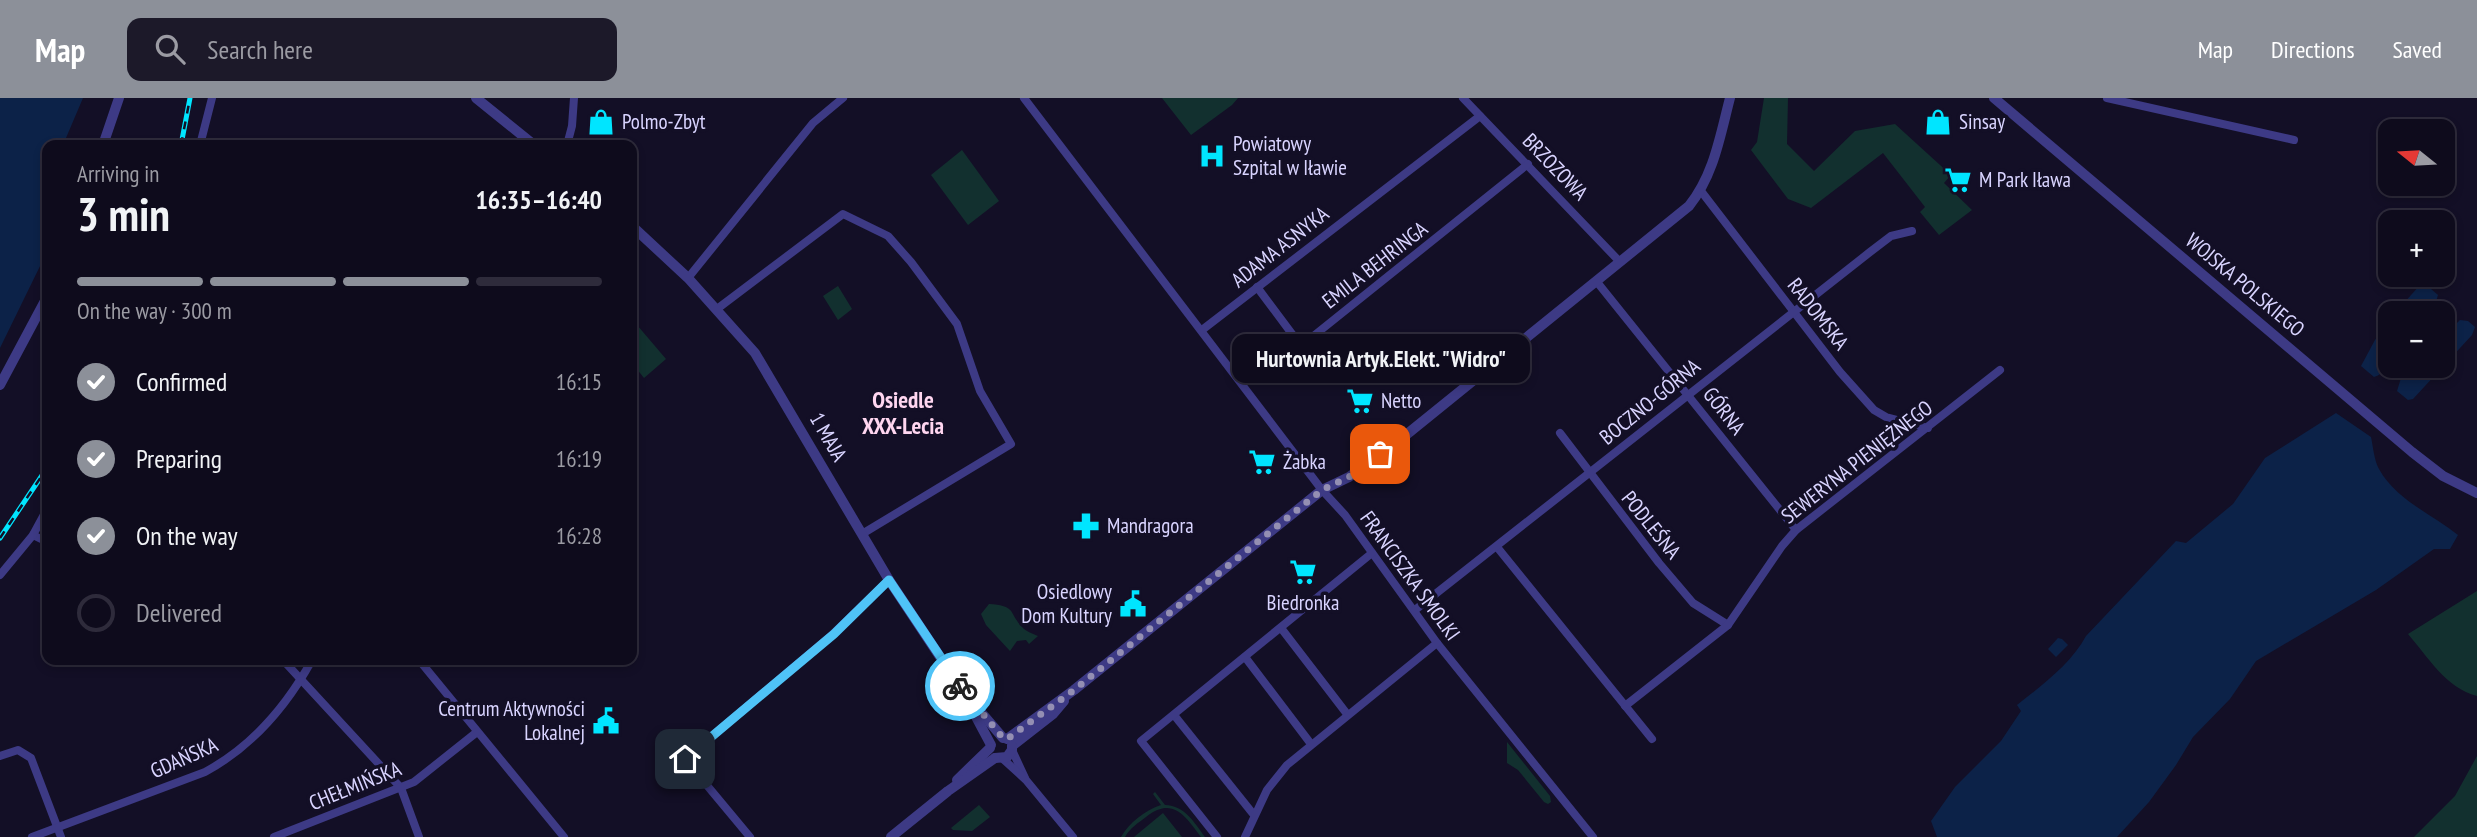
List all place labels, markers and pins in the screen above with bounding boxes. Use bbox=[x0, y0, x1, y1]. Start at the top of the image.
shop icon: Polmo-Zbyt bbox=[586, 107, 616, 137]
shop icon: Sinsay bbox=[1923, 107, 1953, 137]
place label: Polmo-Zbyt bbox=[622, 108, 706, 135]
place label: Sinsay bbox=[1959, 108, 2005, 135]
place label: Powiatowy Szpital w Iławie bbox=[1233, 130, 1347, 181]
hospital icon: Powiatowy Szpital w Iławie bbox=[1197, 141, 1227, 171]
supermarket icon: M Park Iława bbox=[1943, 165, 1973, 195]
place label: M Park Iława bbox=[1979, 166, 2071, 193]
callout: Hurtownia Artyk.Elekt. "Widro" bbox=[1231, 335, 1529, 384]
supermarket icon: Netto bbox=[1345, 386, 1375, 416]
place label: Netto bbox=[1381, 387, 1421, 414]
pin bbox=[1350, 424, 1410, 484]
supermarket icon: Żabka bbox=[1247, 447, 1277, 477]
place label: Żabka bbox=[1283, 448, 1326, 475]
pharmacy icon: Mandragora bbox=[1071, 511, 1101, 541]
place label: Mandragora bbox=[1107, 512, 1194, 539]
supermarket icon: Biedronka bbox=[1288, 557, 1318, 587]
place label: Osiedlowy Dom Kultury bbox=[1021, 578, 1112, 629]
public building icon: Osiedlowy Dom Kultury bbox=[1118, 589, 1148, 619]
place label: Biedronka bbox=[1267, 589, 1339, 616]
place label: Centrum Aktywności Lokalnej bbox=[438, 695, 585, 746]
public building icon: Centrum Aktywności Lokalnej bbox=[591, 706, 621, 736]
pin bbox=[655, 729, 715, 789]

